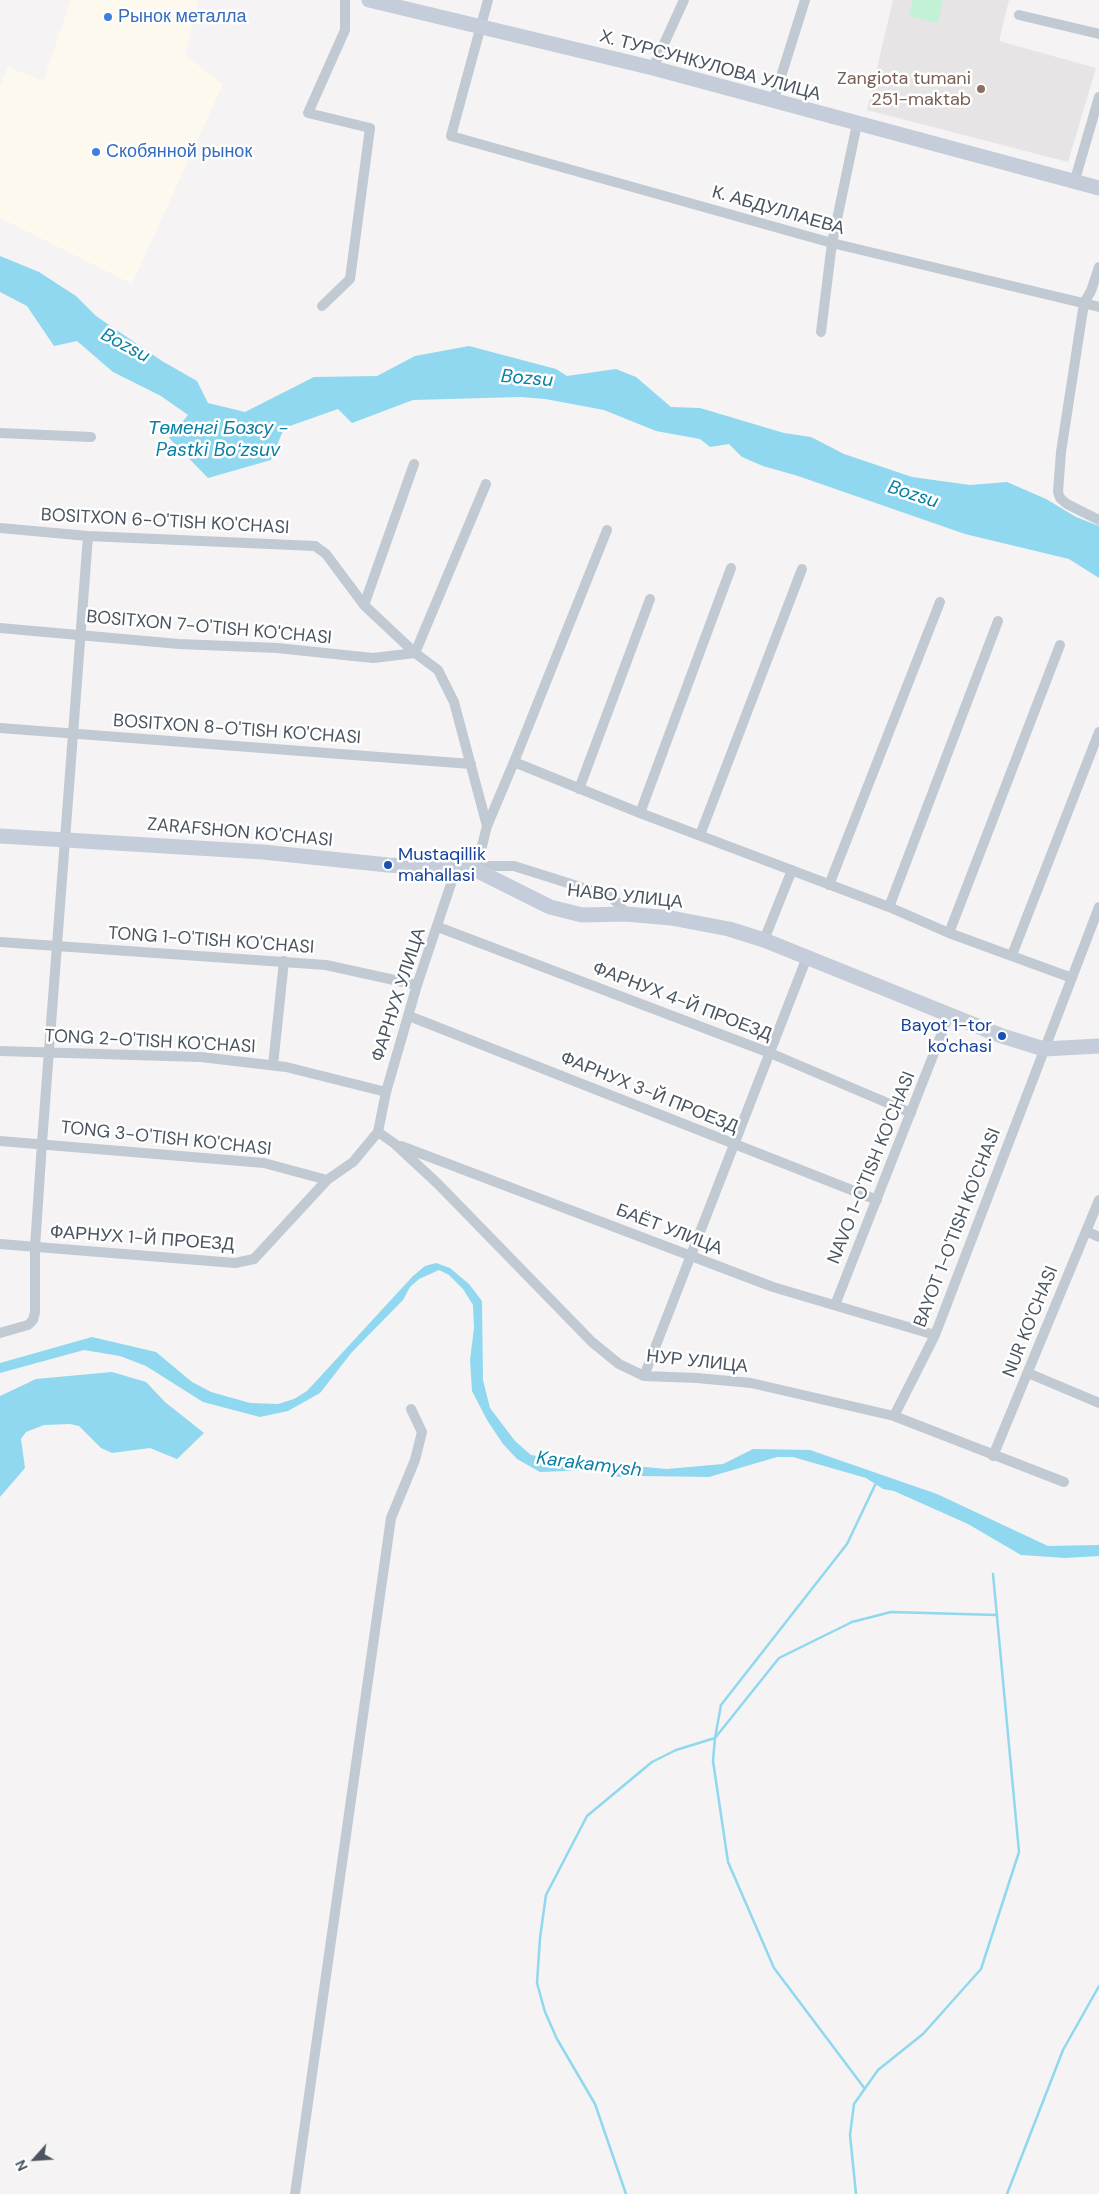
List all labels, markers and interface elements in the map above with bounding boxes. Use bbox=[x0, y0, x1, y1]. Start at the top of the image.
place label: Рынок металла bbox=[118, 6, 246, 28]
marker: Рынок металла bbox=[102, 11, 114, 23]
street label: Х. ТУРСУНКУЛОВА УЛИЦА bbox=[597, 26, 823, 106]
place label: Zangiota tumani 251-maktab bbox=[837, 68, 971, 110]
marker: Zangiota tumani 251-maktab bbox=[975, 83, 987, 95]
place label: Скобянной рынок bbox=[106, 141, 252, 163]
marker: Скобянной рынок bbox=[90, 146, 102, 158]
street label: К. АБДУЛЛАЕВА bbox=[709, 182, 847, 240]
water label: Bozsu bbox=[97, 324, 153, 368]
water label: Bozsu bbox=[500, 365, 554, 393]
water label: Төменгі Бозсу - Pastki Boʻzsuv bbox=[148, 418, 288, 462]
water label: Bozsu bbox=[885, 476, 941, 514]
street label: BOSITXON 6-O'TISH KO'CHASI bbox=[40, 505, 290, 539]
street label: BOSITXON 7-O'TISH KO'CHASI bbox=[85, 607, 333, 649]
street label: BOSITXON 8-O'TISH KO'CHASI bbox=[112, 711, 362, 749]
street label: ZARAFSHON KO'CHASI bbox=[146, 814, 334, 852]
place label: Mustaqillik mahallasi bbox=[398, 844, 486, 886]
marker: Mustaqillik mahallasi bbox=[382, 859, 394, 871]
street label: НАВО УЛИЦА bbox=[566, 880, 684, 914]
street label: TONG 1-O'TISH KO'CHASI bbox=[107, 923, 315, 959]
street label: ФАРНУХ УЛИЦА bbox=[367, 925, 431, 1065]
street label: ФАРНУХ 4-Й ПРОЕЗД bbox=[589, 958, 775, 1046]
place label: Bayot 1-tor ko'chasi bbox=[901, 1015, 992, 1058]
street label: TONG 2-O'TISH KO'CHASI bbox=[44, 1026, 256, 1058]
marker: Bayot 1-tor ko'chasi bbox=[996, 1030, 1008, 1042]
street label: ФАРНУХ 3-Й ПРОЕЗД bbox=[557, 1047, 741, 1139]
street label: NAVO 1-O'TISH KO'CHASI bbox=[824, 1069, 920, 1267]
street label: TONG 3-O'TISH KO'CHASI bbox=[60, 1117, 272, 1161]
street label: BAYOT 1-O'TISH KO'CHASI bbox=[910, 1126, 1006, 1330]
street label: БАЁТ УЛИЦА bbox=[613, 1200, 725, 1260]
street label: ФАРНУХ 1-Й ПРОЕЗД bbox=[49, 1222, 235, 1256]
street label: NUR KO'CHASI bbox=[999, 1263, 1063, 1381]
street label: НУР УЛИЦА bbox=[645, 1346, 749, 1378]
water label: Karakamysh bbox=[535, 1447, 643, 1483]
north arrow bbox=[10, 2134, 60, 2184]
text: N bbox=[11, 2157, 32, 2174]

